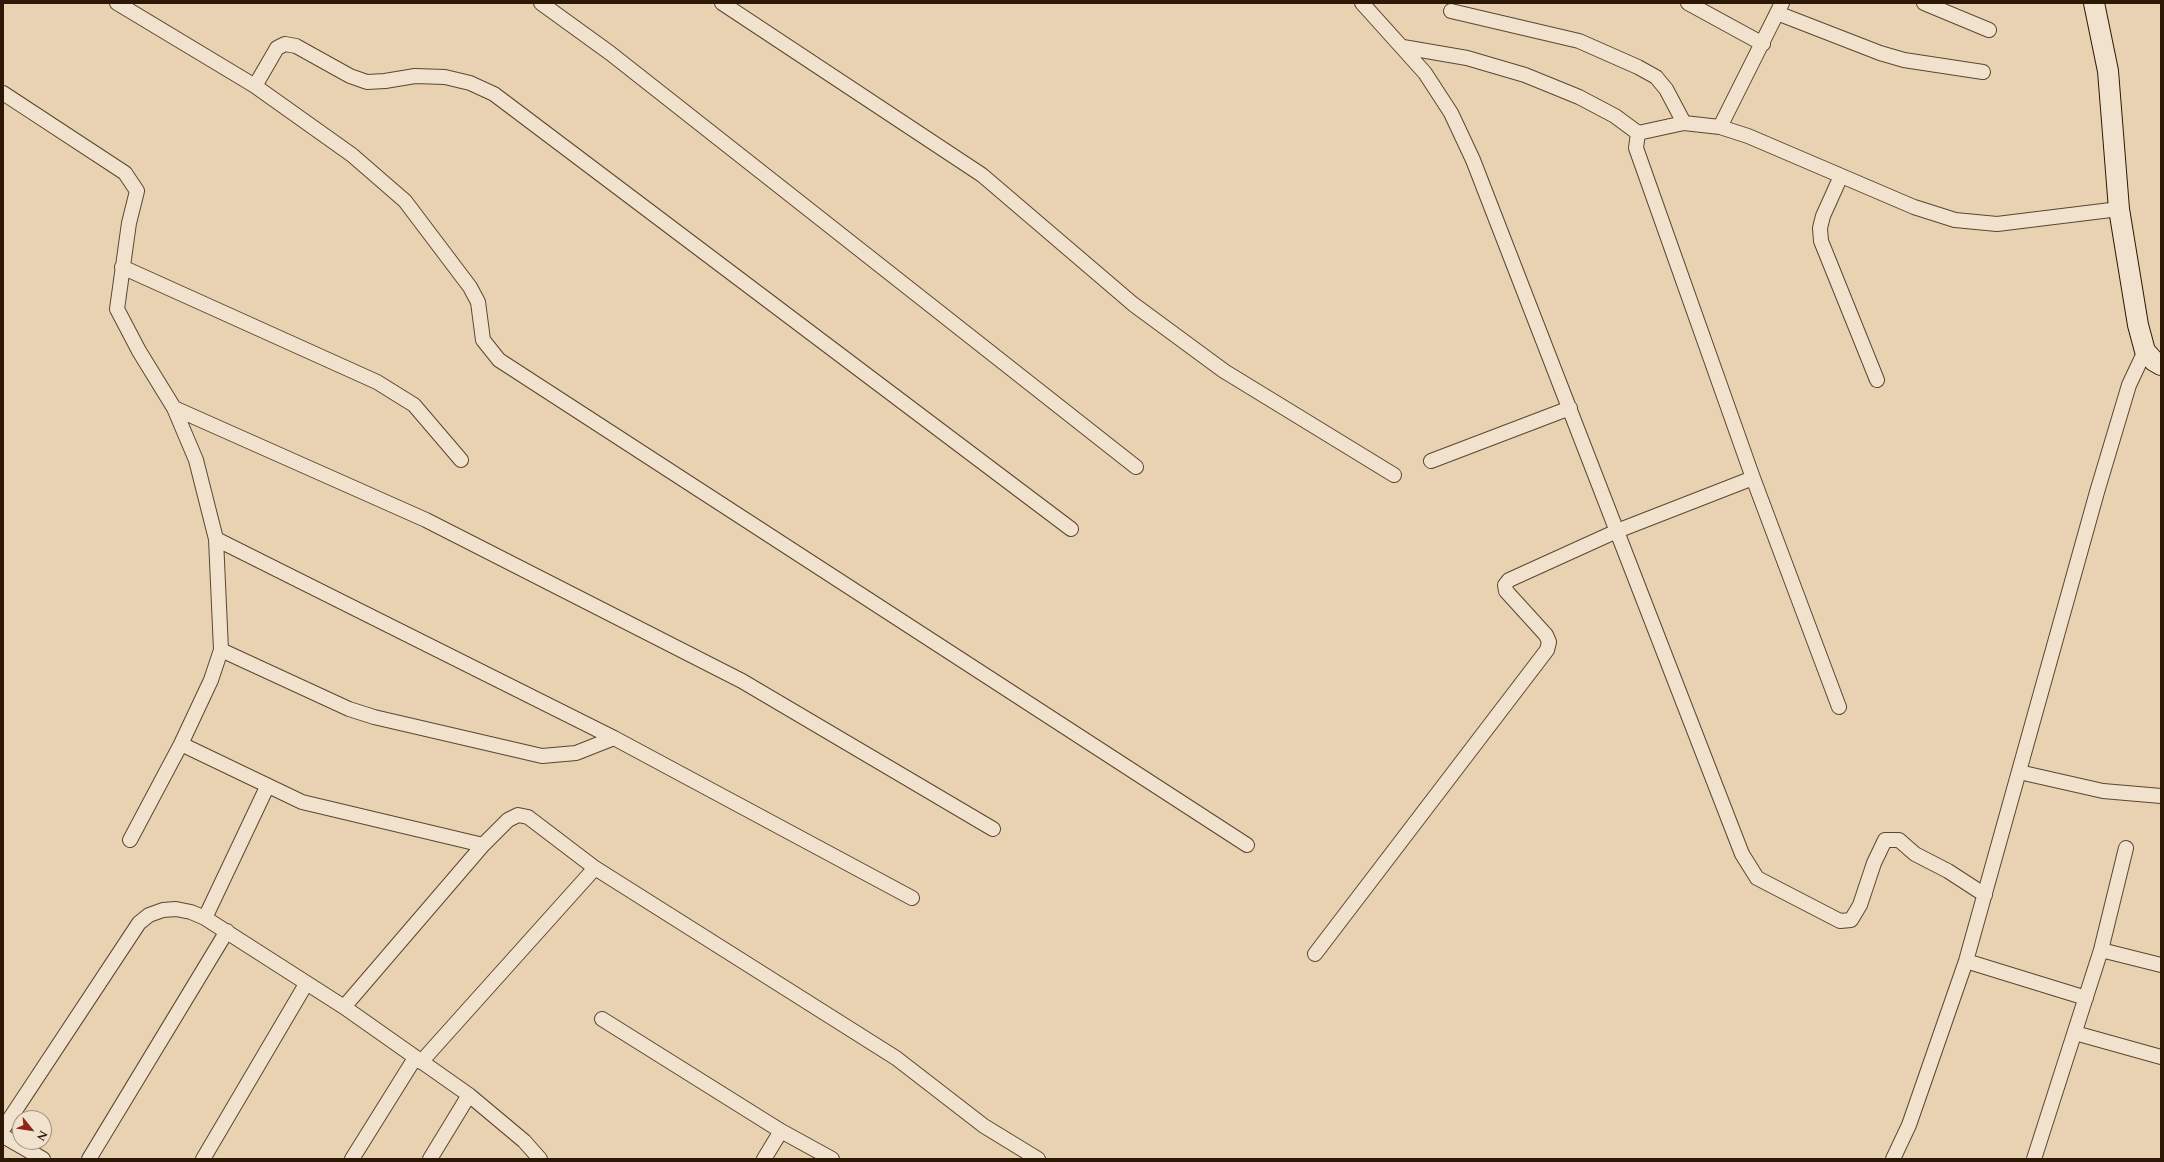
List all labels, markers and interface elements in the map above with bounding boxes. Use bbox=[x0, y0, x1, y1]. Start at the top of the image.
north arrow bbox=[12, 1110, 52, 1150]
text: N bbox=[33, 1128, 51, 1144]

